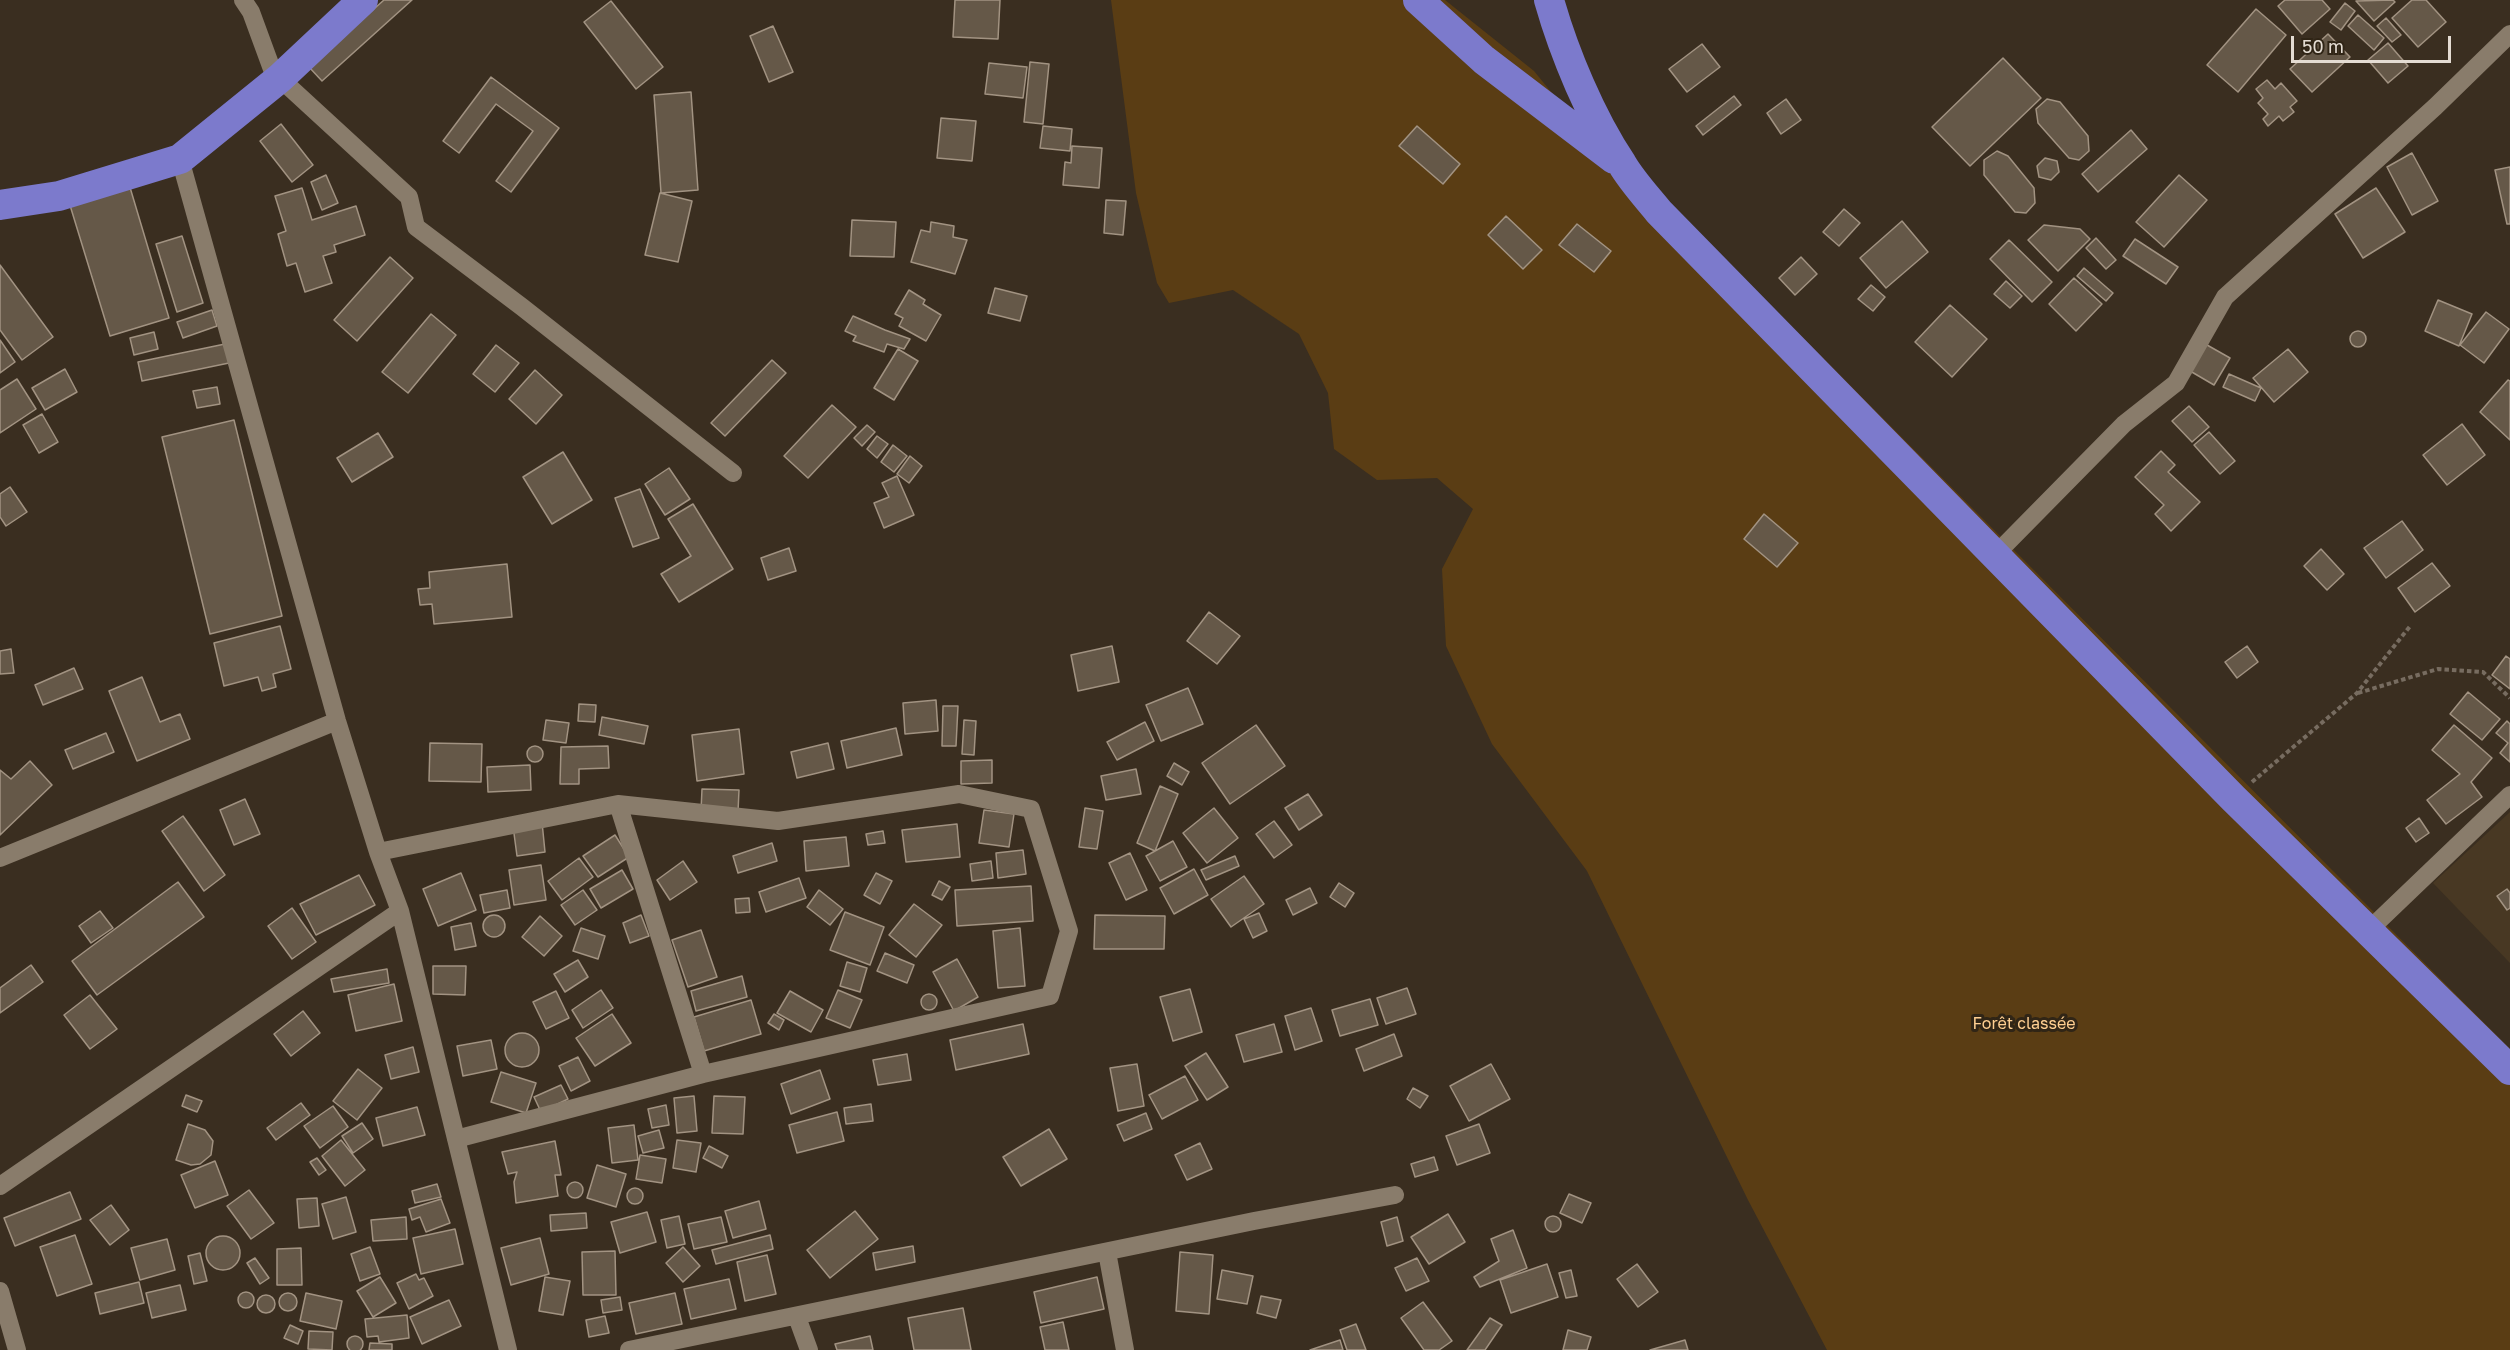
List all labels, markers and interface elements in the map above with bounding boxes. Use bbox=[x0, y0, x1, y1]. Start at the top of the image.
scale bar bbox=[2294, 24, 2454, 62]
text: 50 m bbox=[2302, 35, 2344, 57]
park label: Forêt classée bbox=[1972, 1014, 2076, 1034]

